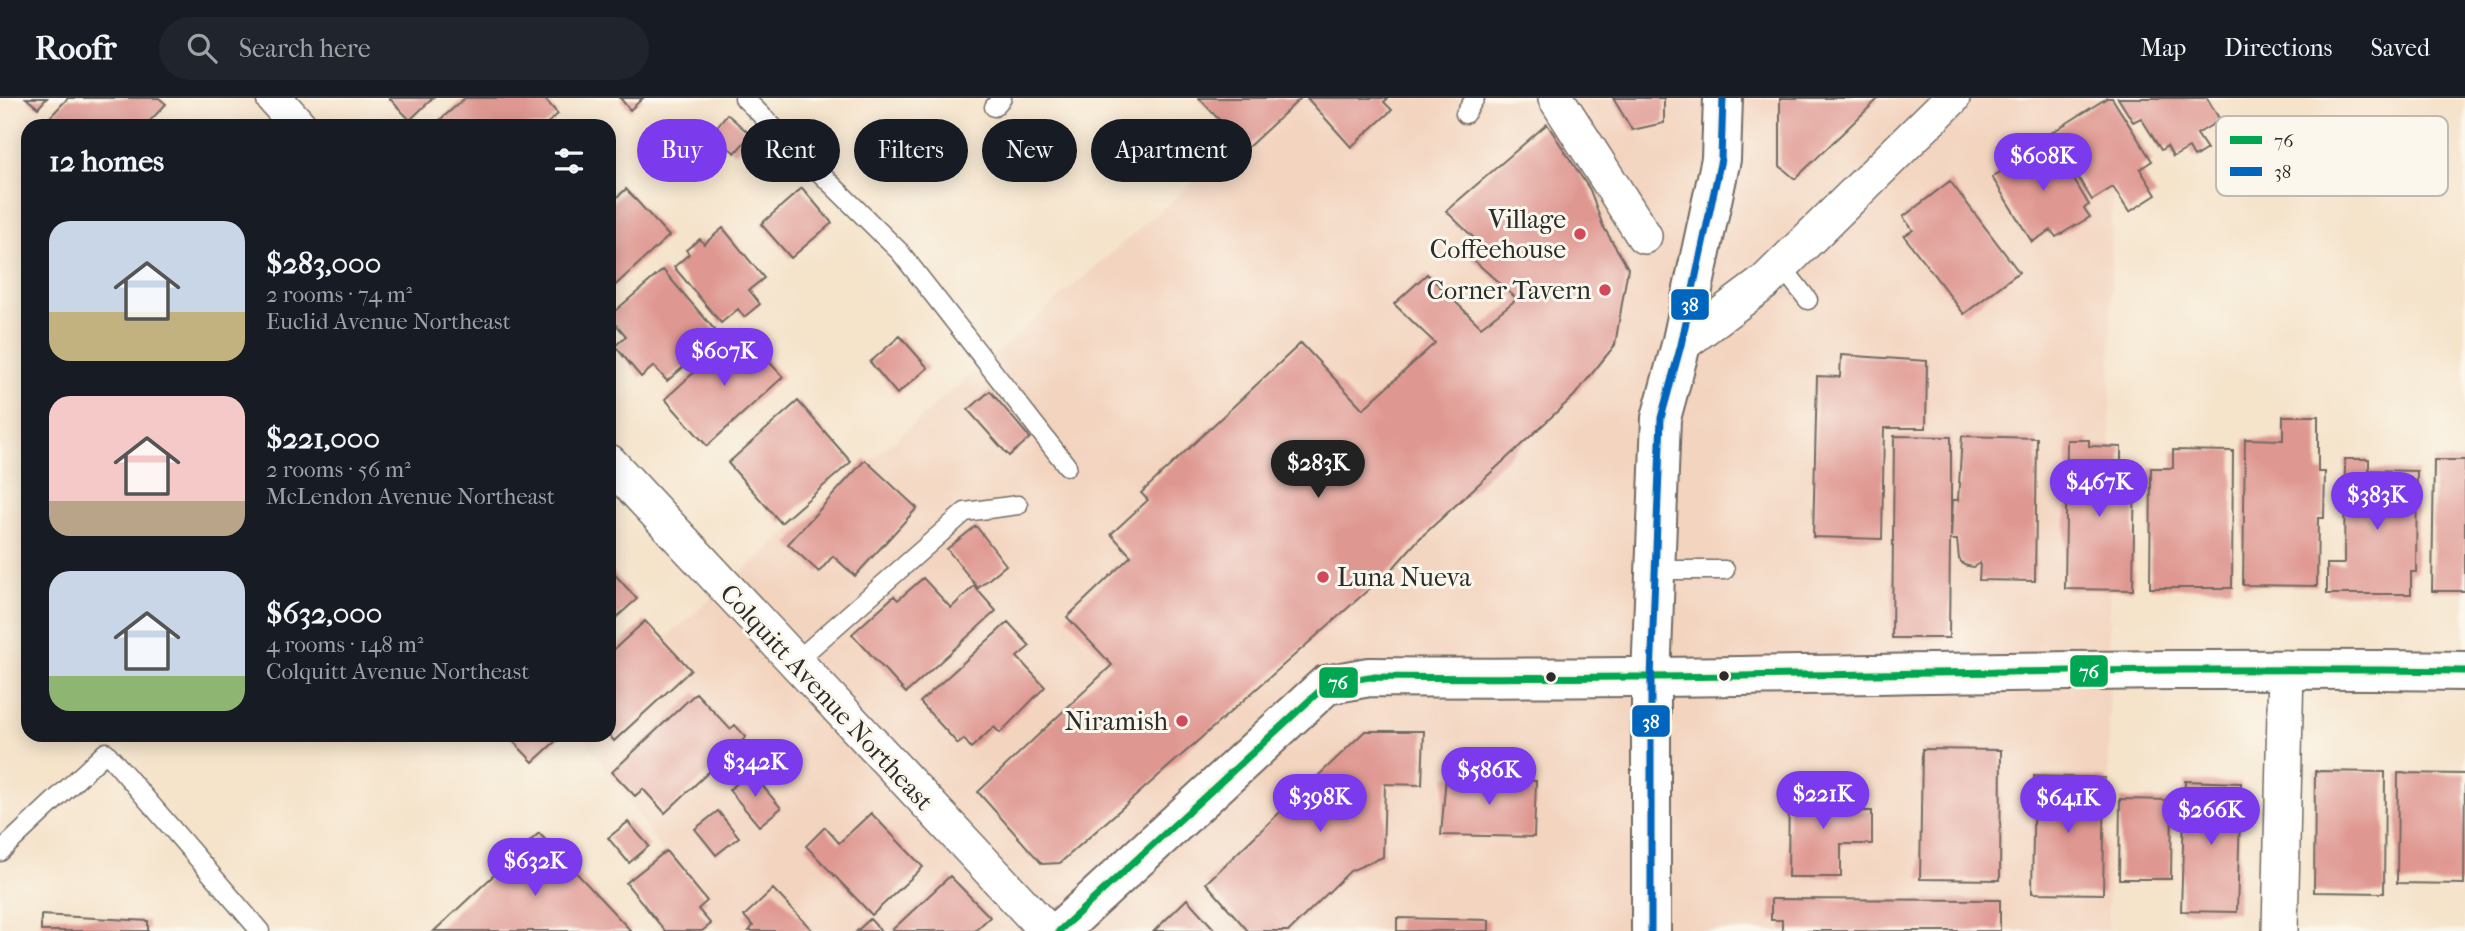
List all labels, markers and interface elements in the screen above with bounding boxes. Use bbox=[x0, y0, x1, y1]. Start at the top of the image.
search box bbox=[159, 17, 649, 80]
text: Roofr bbox=[35, 29, 117, 68]
icon: search bbox=[183, 29, 221, 67]
text: Search here bbox=[239, 33, 371, 64]
text: Map bbox=[2140, 34, 2186, 62]
text: Directions bbox=[2224, 34, 2332, 62]
text: Saved bbox=[2370, 34, 2430, 62]
legend bbox=[2216, 116, 2448, 196]
chip: Buy bbox=[637, 119, 727, 182]
chip: Rent bbox=[741, 119, 840, 182]
chip: Filters bbox=[854, 119, 968, 182]
chip: New bbox=[982, 119, 1077, 182]
chip: Apartment bbox=[1091, 119, 1252, 182]
text: 76 bbox=[2274, 130, 2294, 152]
pin: $608K bbox=[1994, 134, 2092, 193]
icon: filters bbox=[550, 142, 588, 180]
text: $608K bbox=[2010, 142, 2076, 169]
text: 12 homes bbox=[49, 144, 164, 179]
text: 38 bbox=[2274, 161, 2291, 183]
place label: Village Coffeehouse bbox=[1430, 204, 1566, 265]
marker: Village Coffeehouse bbox=[1572, 226, 1588, 242]
text: $283,000 bbox=[266, 246, 381, 281]
icon: home bbox=[105, 249, 189, 333]
place label: Corner Tavern bbox=[1427, 275, 1591, 306]
text: 2 rooms · 74 m² bbox=[266, 281, 412, 308]
marker: Corner Tavern bbox=[1597, 282, 1613, 298]
line badge: 38 bbox=[1670, 288, 1710, 321]
text: 38 bbox=[1681, 294, 1699, 316]
text: Euclid Avenue Northeast bbox=[266, 308, 511, 335]
pin: $607K bbox=[675, 328, 773, 388]
text: $607K bbox=[691, 337, 757, 364]
text: $221,000 bbox=[266, 421, 380, 456]
icon: home bbox=[105, 424, 189, 508]
pin: $283K bbox=[1269, 440, 1367, 500]
text: $283K bbox=[1287, 449, 1349, 476]
text: 2 rooms · 56 m² bbox=[266, 456, 411, 483]
pin: $467K bbox=[2050, 460, 2148, 519]
text: $467K bbox=[2066, 468, 2132, 495]
pin: $383K bbox=[2328, 472, 2426, 532]
text: $383K bbox=[2347, 481, 2407, 508]
text: McLendon Avenue Northeast bbox=[266, 483, 555, 510]
place label: Luna Nueva bbox=[1337, 562, 1472, 593]
marker: Luna Nueva bbox=[1315, 569, 1331, 585]
street label: Colquitt Avenue Northeast bbox=[714, 578, 940, 817]
text: $632,000 bbox=[266, 596, 382, 631]
icon: home bbox=[105, 599, 189, 683]
text: 4 rooms · 148 m² bbox=[266, 631, 423, 658]
line badge: 76 bbox=[2069, 654, 2109, 688]
text: Colquitt Avenue Northeast bbox=[266, 658, 529, 685]
text: 76 bbox=[2078, 661, 2099, 683]
line badge: 76 bbox=[1318, 666, 1359, 699]
unlabelled marker bbox=[1717, 669, 1731, 683]
unlabelled marker bbox=[1544, 670, 1558, 684]
text: 76 bbox=[1327, 672, 1348, 694]
line badge: 38 bbox=[1631, 704, 1671, 738]
place label: Niramish bbox=[1064, 706, 1168, 737]
text: 38 bbox=[1642, 711, 1660, 733]
marker: Niramish bbox=[1174, 713, 1190, 729]
pin: $342K bbox=[706, 740, 804, 799]
text: $342K bbox=[723, 748, 787, 775]
pin: $586K bbox=[1440, 748, 1538, 807]
text: $586K bbox=[1457, 756, 1521, 783]
pin: $221K bbox=[1774, 772, 1872, 831]
pin: $398K bbox=[1271, 774, 1369, 834]
pin: $641K bbox=[2019, 776, 2117, 835]
text: $221K bbox=[1792, 780, 1854, 807]
text: $398K bbox=[1289, 783, 1351, 810]
text: $641K bbox=[2036, 784, 2100, 811]
pin: $266K bbox=[2162, 788, 2260, 847]
text: $266K bbox=[2178, 796, 2244, 823]
pin: $632K bbox=[486, 838, 584, 898]
text: $632K bbox=[503, 847, 567, 874]

